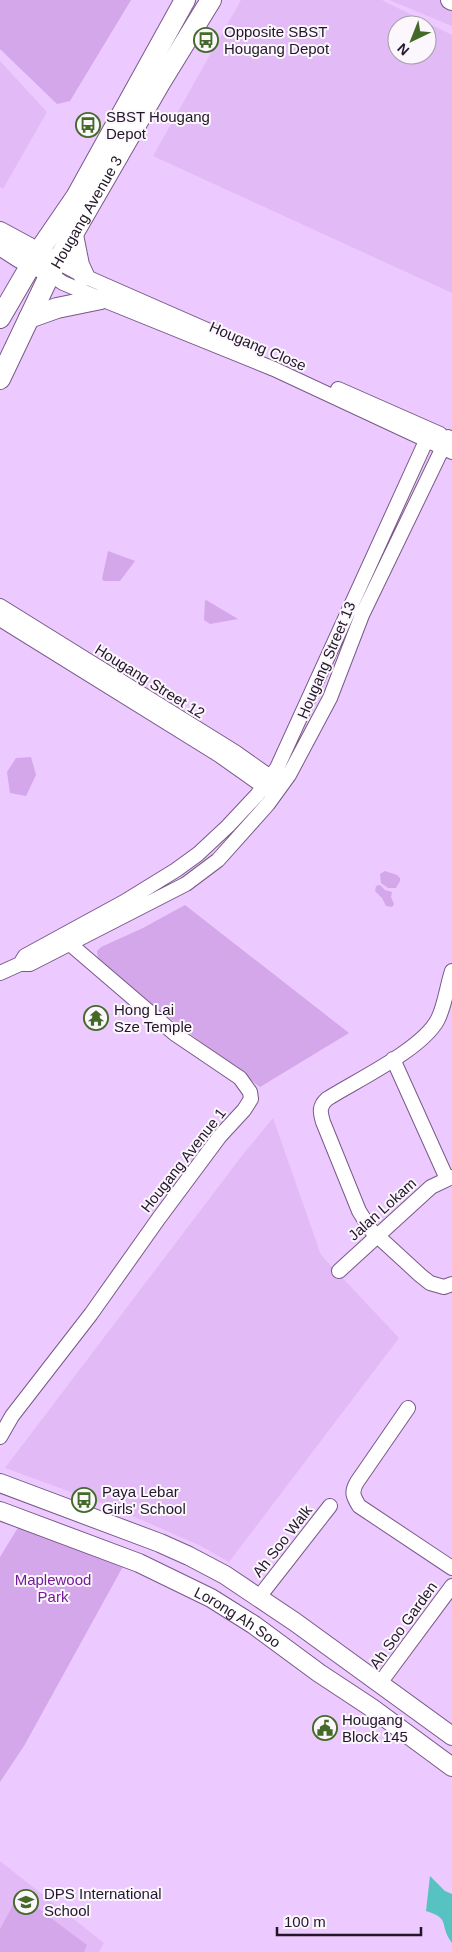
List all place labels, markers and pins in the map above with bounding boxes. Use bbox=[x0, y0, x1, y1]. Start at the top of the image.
place label: Opposite SBST Hougang Depot bbox=[224, 23, 330, 57]
bus stop icon: Opposite SBST Hougang Depot bbox=[193, 27, 219, 53]
place label: SBST Hougang Depot bbox=[106, 108, 210, 142]
bus stop icon: SBST Hougang Depot bbox=[75, 112, 101, 138]
place label: Hong Lai Sze Temple bbox=[114, 1001, 192, 1035]
temple icon: Hong Lai Sze Temple bbox=[83, 1005, 109, 1031]
place label: Paya Lebar Girls' School bbox=[102, 1483, 186, 1517]
bus stop icon: Paya Lebar Girls' School bbox=[71, 1487, 97, 1513]
place label: Hougang Block 145 bbox=[342, 1711, 408, 1745]
public building icon: Hougang Block 145 bbox=[312, 1715, 338, 1741]
place label: DPS International School bbox=[44, 1885, 162, 1919]
school or university icon: DPS International School bbox=[13, 1889, 39, 1915]

